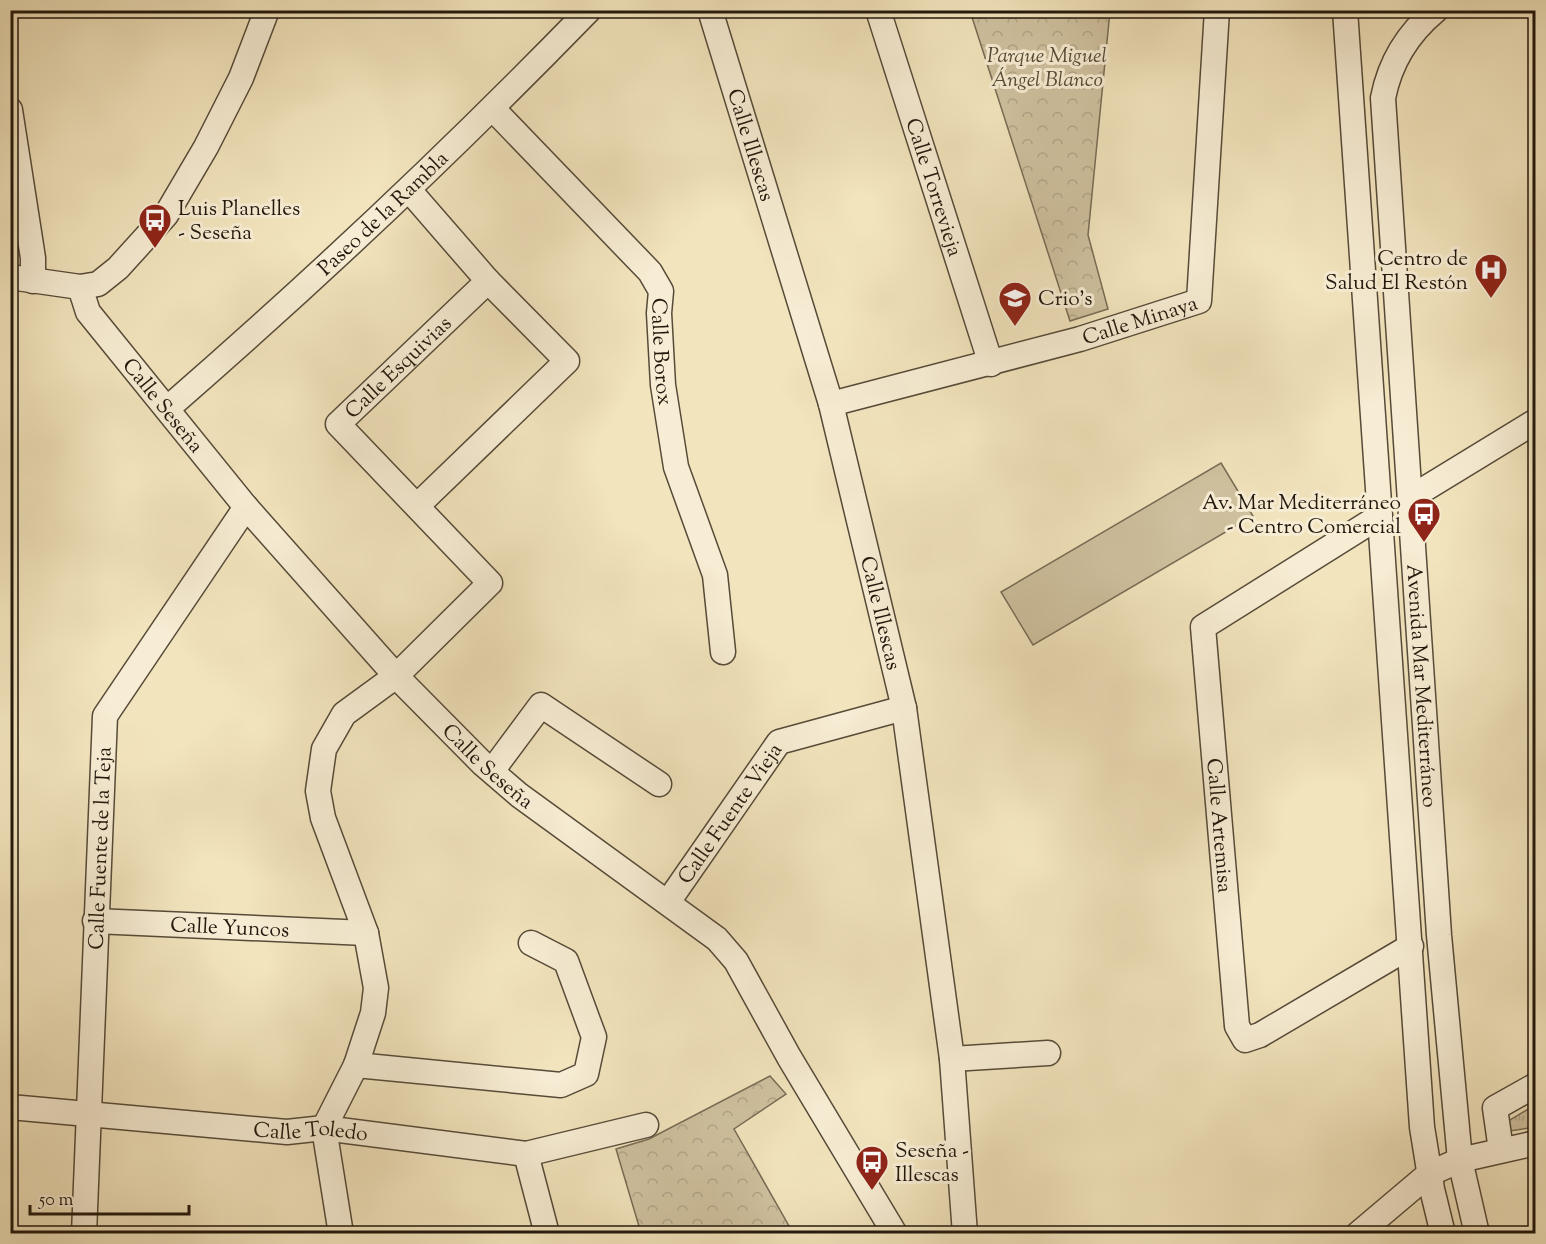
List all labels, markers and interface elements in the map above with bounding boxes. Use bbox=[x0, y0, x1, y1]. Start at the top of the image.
park label: Parque Miguel Ángel Blanco bbox=[987, 42, 1107, 96]
street label: Calle Illescas bbox=[718, 86, 781, 205]
street label: Calle Torrevieja bbox=[897, 115, 969, 261]
street label: Paseo de la Rambla bbox=[312, 145, 456, 284]
place label: Luis Planelles - Seseña bbox=[178, 195, 300, 249]
bus stop icon: Luis Planelles - Seseña bbox=[137, 202, 173, 249]
place label: Centro de Salud El Restón bbox=[1325, 245, 1468, 299]
hospital icon: Centro de Salud El Restón bbox=[1473, 252, 1509, 299]
school or university icon: Crio's bbox=[997, 280, 1033, 327]
place label: Crio's bbox=[1038, 285, 1092, 315]
street label: Calle Minaya bbox=[1079, 289, 1202, 354]
street label: Calle Borox bbox=[642, 296, 679, 408]
street label: Calle Esquivias bbox=[339, 310, 459, 427]
street label: Calle Seseña bbox=[114, 352, 210, 461]
place label: Av. Mar Mediterráneo - Centro Comercial bbox=[1202, 489, 1401, 543]
bus stop icon: Av. Mar Mediterráneo - Centro Comercial bbox=[1406, 496, 1442, 543]
street label: Calle Illescas bbox=[851, 553, 907, 673]
street label: Avenida Mar Mediterráneo bbox=[1397, 563, 1443, 809]
street label: Calle Seseña bbox=[434, 718, 539, 818]
street label: Calle Fuente Vieja bbox=[672, 737, 791, 891]
street label: Calle Fuente de la Teja bbox=[83, 746, 121, 950]
street label: Calle Artemisa bbox=[1197, 757, 1239, 894]
street label: Calle Yuncos bbox=[170, 911, 290, 947]
street label: Calle Toledo bbox=[252, 1114, 369, 1151]
place label: Seseña - Illescas bbox=[895, 1137, 969, 1191]
bus stop icon: Seseña - Illescas bbox=[854, 1144, 890, 1191]
scale bar bbox=[30, 1178, 189, 1216]
text: 50 m bbox=[38, 1188, 74, 1214]

